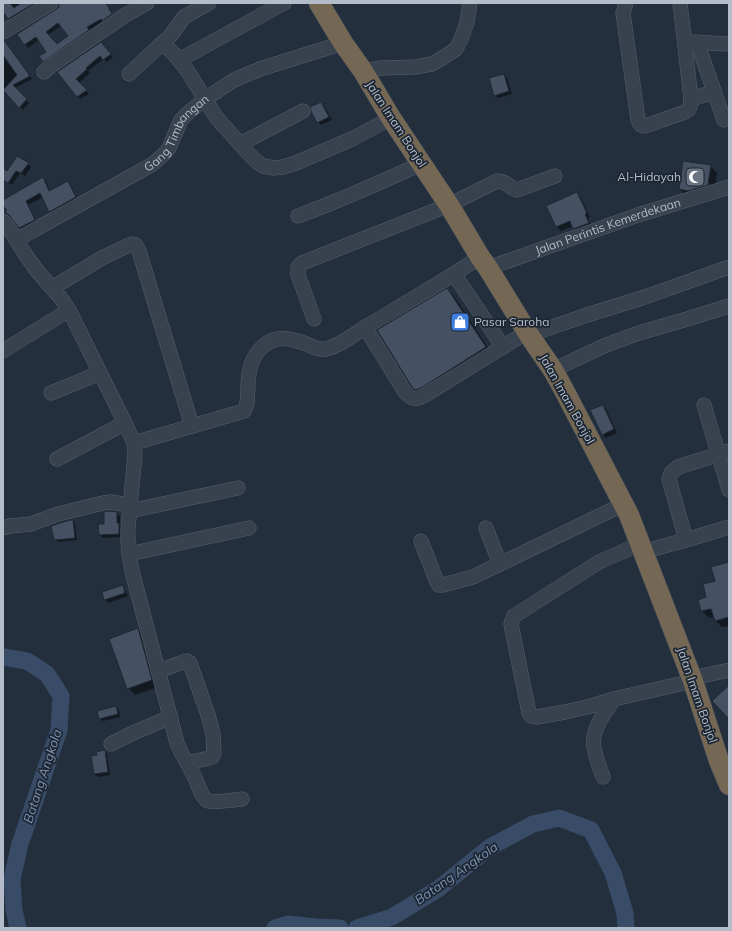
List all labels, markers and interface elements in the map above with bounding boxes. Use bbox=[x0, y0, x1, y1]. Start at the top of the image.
street label: Jalan Imam Bonjol bbox=[363, 77, 430, 170]
street label: Gang Timbangan bbox=[141, 91, 212, 175]
mosque icon: Al-Hidayah bbox=[684, 166, 706, 188]
place label: Al-Hidayah bbox=[617, 169, 681, 184]
street label: Jalan Perintis Kemerdekaan bbox=[533, 194, 682, 258]
shop icon: Pasar Saroha bbox=[449, 311, 471, 333]
place label: Pasar Saroha bbox=[474, 314, 549, 329]
street label: Jalan Imam Bonjol bbox=[537, 351, 598, 446]
street label: Jalan Imam Bonjol bbox=[674, 645, 721, 745]
water label: Batang Angkola bbox=[19, 727, 65, 825]
water label: Batang Angkola bbox=[411, 838, 501, 908]

